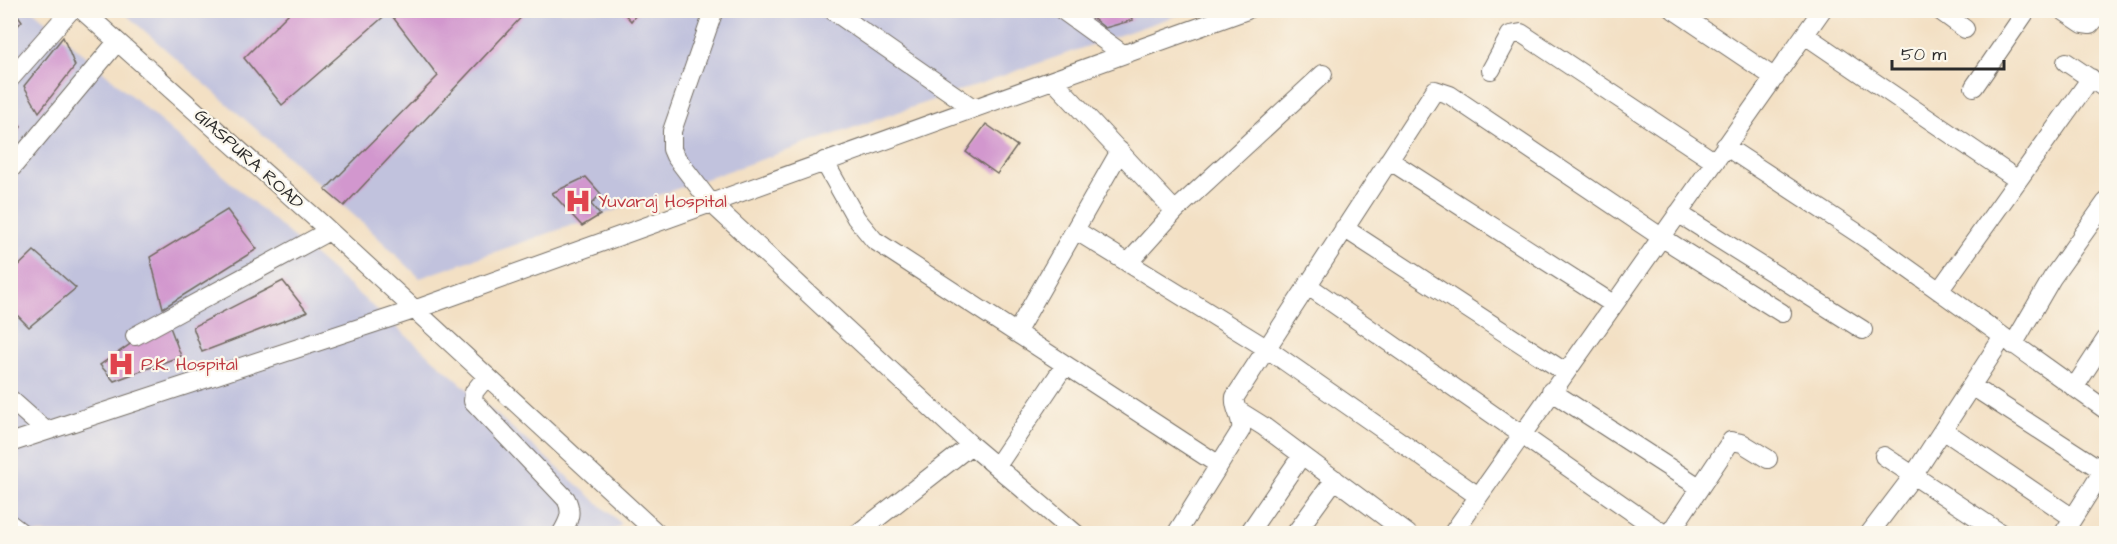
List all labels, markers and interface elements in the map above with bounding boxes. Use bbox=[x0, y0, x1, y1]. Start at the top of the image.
scale bar bbox=[1892, 33, 2004, 71]
text: 50 m bbox=[1901, 42, 1946, 67]
street label: GIASPURA ROAD bbox=[189, 103, 309, 215]
hospital icon: Yuvaraj Hospital bbox=[563, 186, 593, 216]
place label: Yuvaraj Hospital bbox=[598, 189, 727, 214]
hospital icon: P.K. Hospital bbox=[106, 349, 136, 379]
place label: P.K. Hospital bbox=[141, 352, 238, 377]

